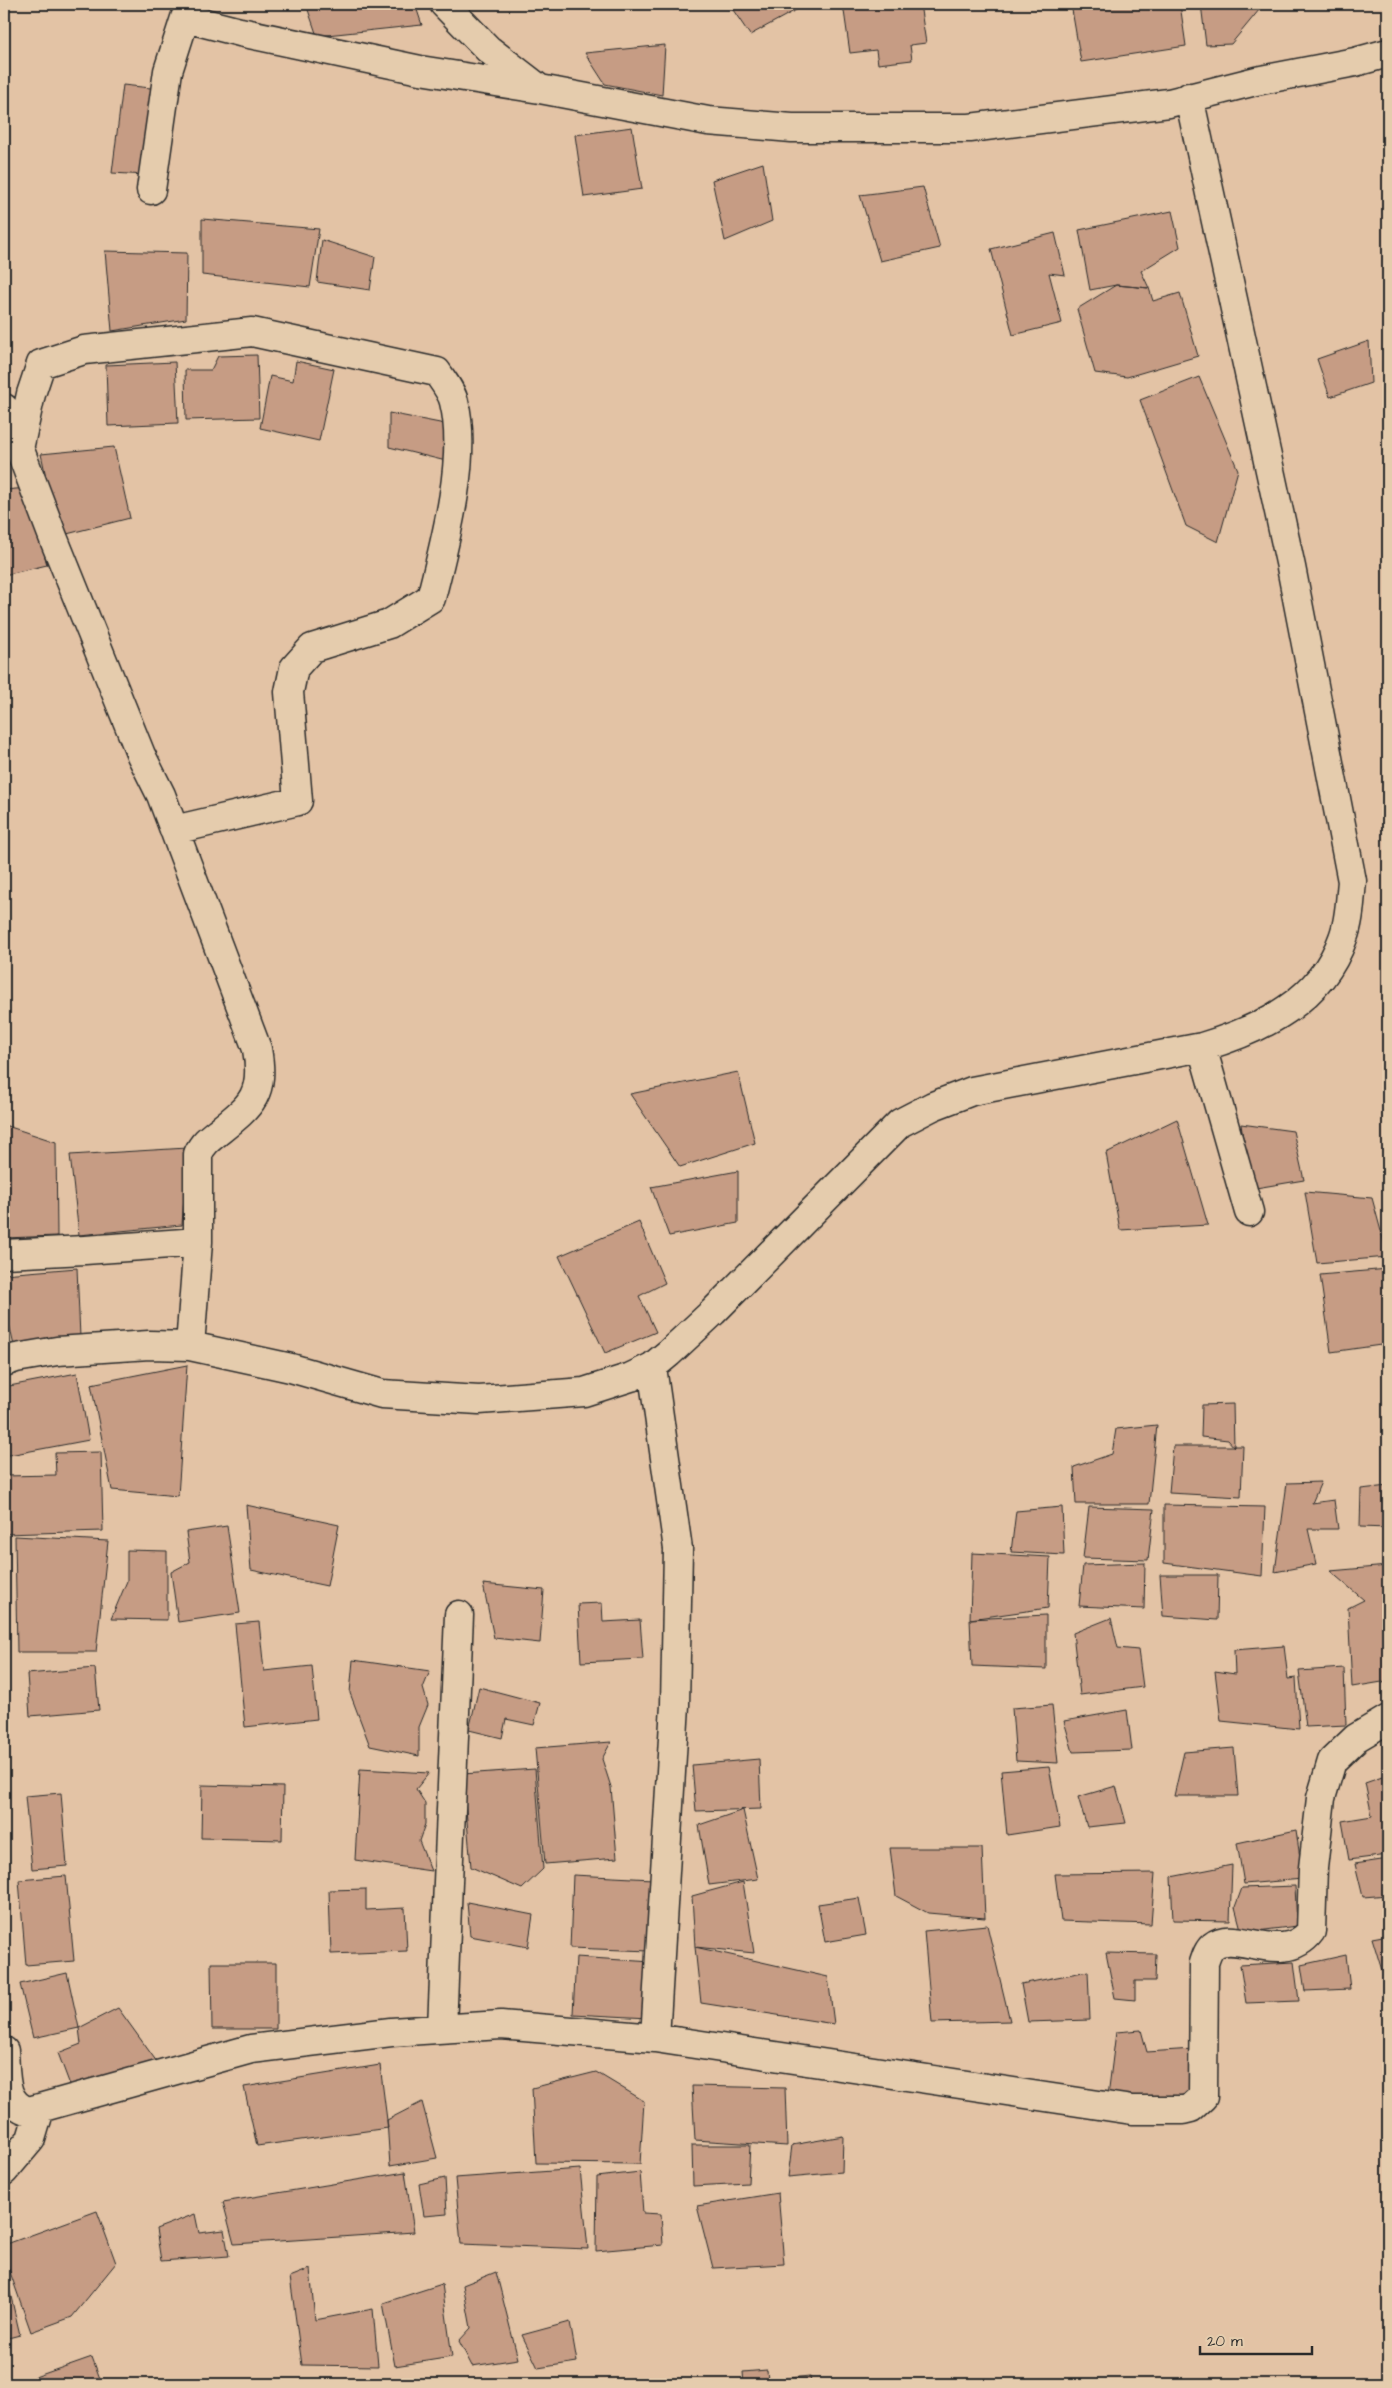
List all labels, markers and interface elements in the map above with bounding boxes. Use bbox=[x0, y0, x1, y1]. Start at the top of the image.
scale bar bbox=[1200, 2323, 1312, 2355]
text: 20 m bbox=[1207, 2331, 1243, 2352]

